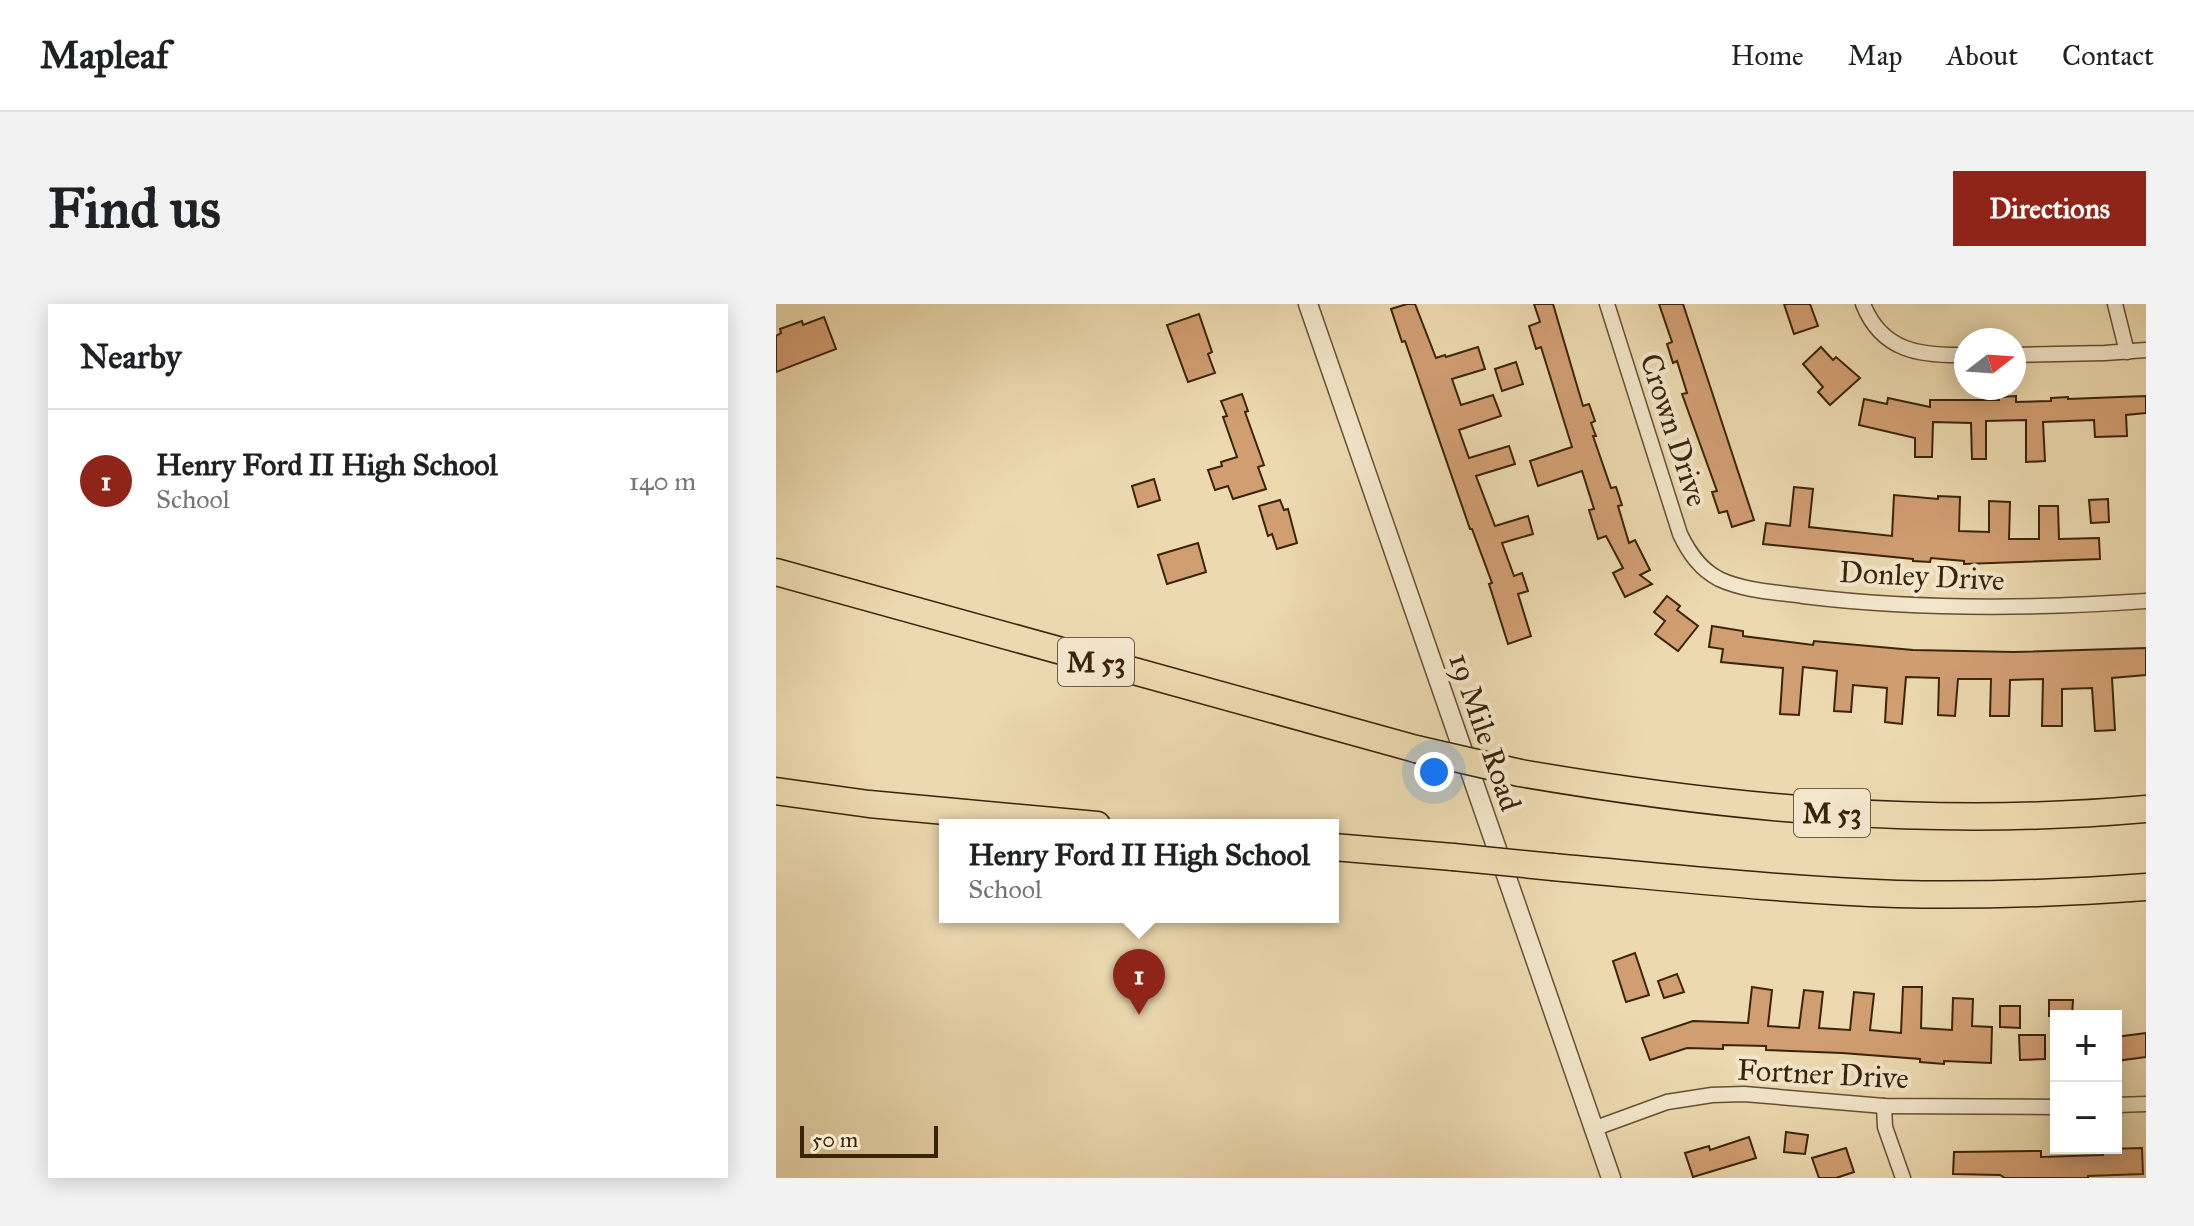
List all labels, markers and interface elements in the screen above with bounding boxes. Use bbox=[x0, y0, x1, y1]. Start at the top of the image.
text: Mapleaf bbox=[40, 32, 169, 78]
text: Home bbox=[1731, 38, 1804, 73]
text: Map bbox=[1848, 38, 1902, 73]
text: About bbox=[1946, 38, 2018, 73]
text: Contact bbox=[2062, 38, 2154, 73]
button: Directions bbox=[1953, 171, 2146, 246]
text: Find us bbox=[48, 174, 221, 242]
north arrow bbox=[1954, 328, 2026, 400]
text: Nearby bbox=[80, 336, 182, 377]
street label: Crown Drive bbox=[1632, 349, 1716, 511]
text: Henry Ford II High School bbox=[156, 447, 498, 483]
text: 1 bbox=[101, 465, 111, 497]
text: 140 m bbox=[629, 465, 696, 497]
text: School bbox=[156, 483, 230, 515]
street label: Donley Drive bbox=[1838, 554, 2006, 598]
road number: M 53 bbox=[1058, 638, 1134, 686]
street label: 19 Mile Road bbox=[1440, 648, 1529, 816]
your location bbox=[1414, 752, 1454, 792]
road number: M 53 bbox=[1794, 789, 1870, 837]
popup bbox=[939, 819, 1339, 923]
text: Henry Ford II High School bbox=[968, 837, 1310, 873]
text: School bbox=[968, 873, 1042, 905]
pin: 1 bbox=[1113, 949, 1165, 1015]
map controls bbox=[2050, 1010, 2122, 1154]
button: + bbox=[2050, 1010, 2122, 1082]
street label: Fortner Drive bbox=[1736, 1052, 1910, 1096]
button: − bbox=[2050, 1082, 2122, 1154]
scale bar bbox=[800, 1122, 938, 1158]
text: 50 m bbox=[812, 1126, 858, 1153]

